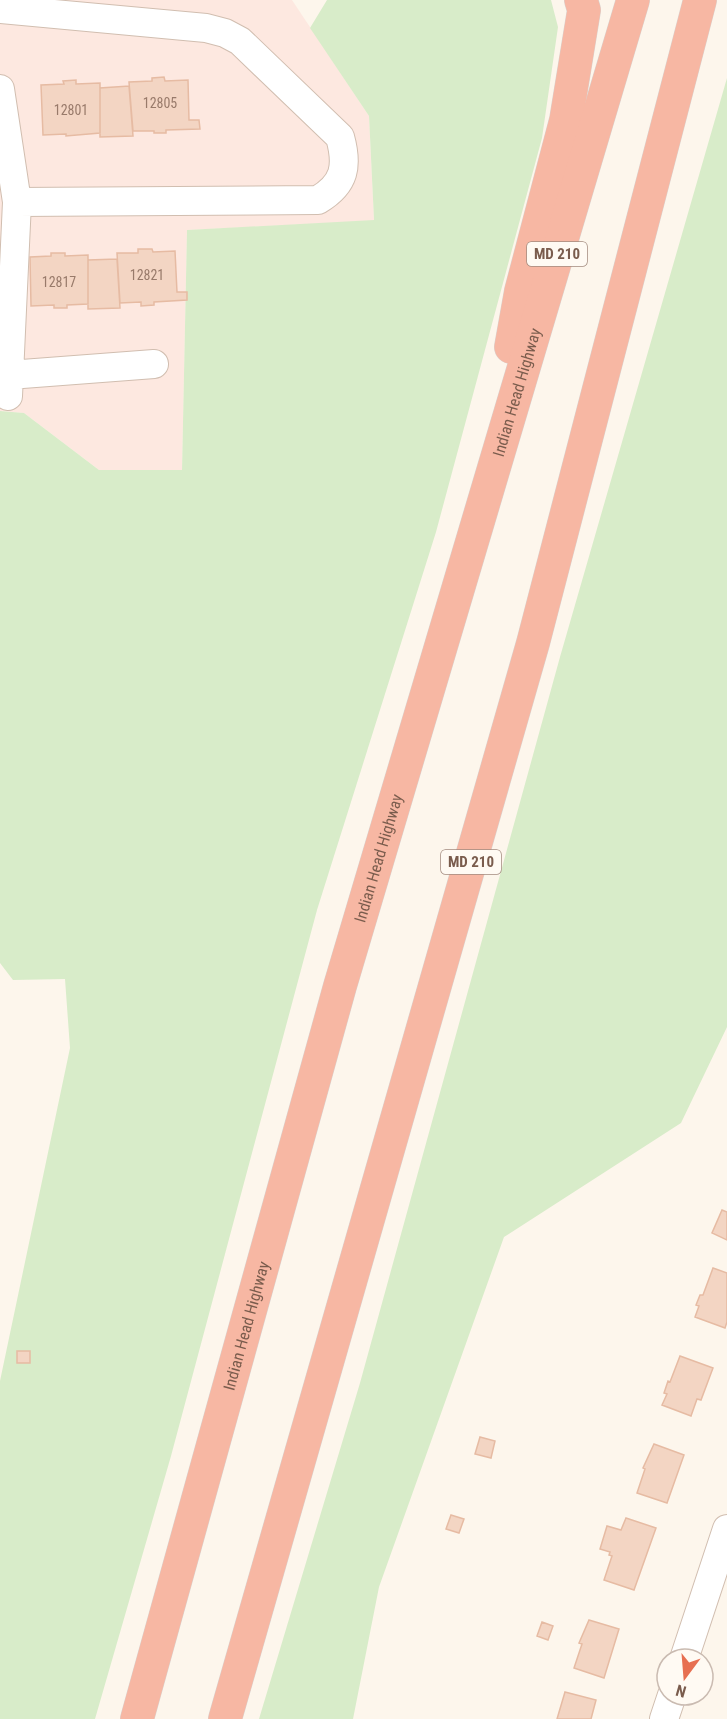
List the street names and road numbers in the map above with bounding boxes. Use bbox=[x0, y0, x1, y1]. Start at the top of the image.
road number: MD 210 bbox=[527, 242, 587, 266]
street label: Indian Head Highway bbox=[489, 326, 545, 459]
street label: Indian Head Highway bbox=[350, 791, 407, 925]
road number: MD 210 bbox=[441, 850, 501, 874]
street label: Indian Head Highway bbox=[219, 1259, 273, 1393]

